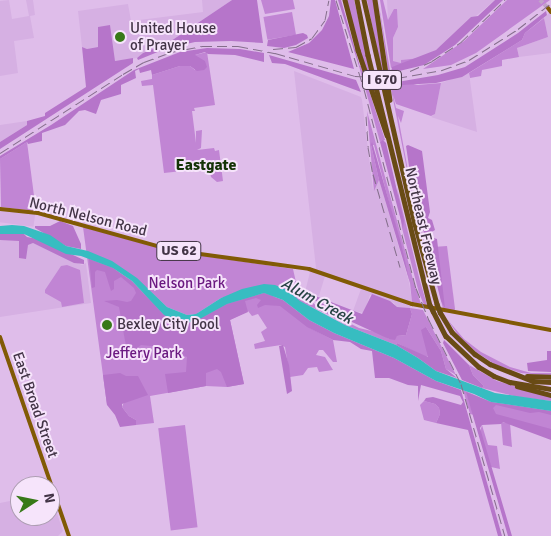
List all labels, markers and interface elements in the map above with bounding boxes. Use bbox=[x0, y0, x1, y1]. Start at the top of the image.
place label: United House of Prayer bbox=[130, 19, 216, 54]
marker: United House of Prayer bbox=[114, 31, 126, 43]
road number: I 670 bbox=[361, 68, 403, 92]
district label: Eastgate bbox=[176, 155, 236, 175]
street label: Northeast Freeway bbox=[401, 165, 445, 287]
street label: North Nelson Road bbox=[27, 194, 149, 240]
road number: US 62 bbox=[155, 240, 203, 262]
water label: Alum Creek bbox=[278, 274, 356, 328]
park label: Nelson Park bbox=[149, 275, 225, 293]
place label: Bexley City Pool bbox=[117, 316, 219, 334]
marker: Bexley City Pool bbox=[101, 319, 113, 331]
park label: Jeffery Park bbox=[106, 345, 182, 363]
street label: East Broad Street bbox=[8, 350, 62, 460]
north arrow bbox=[10, 476, 60, 526]
text: N bbox=[40, 492, 59, 505]

